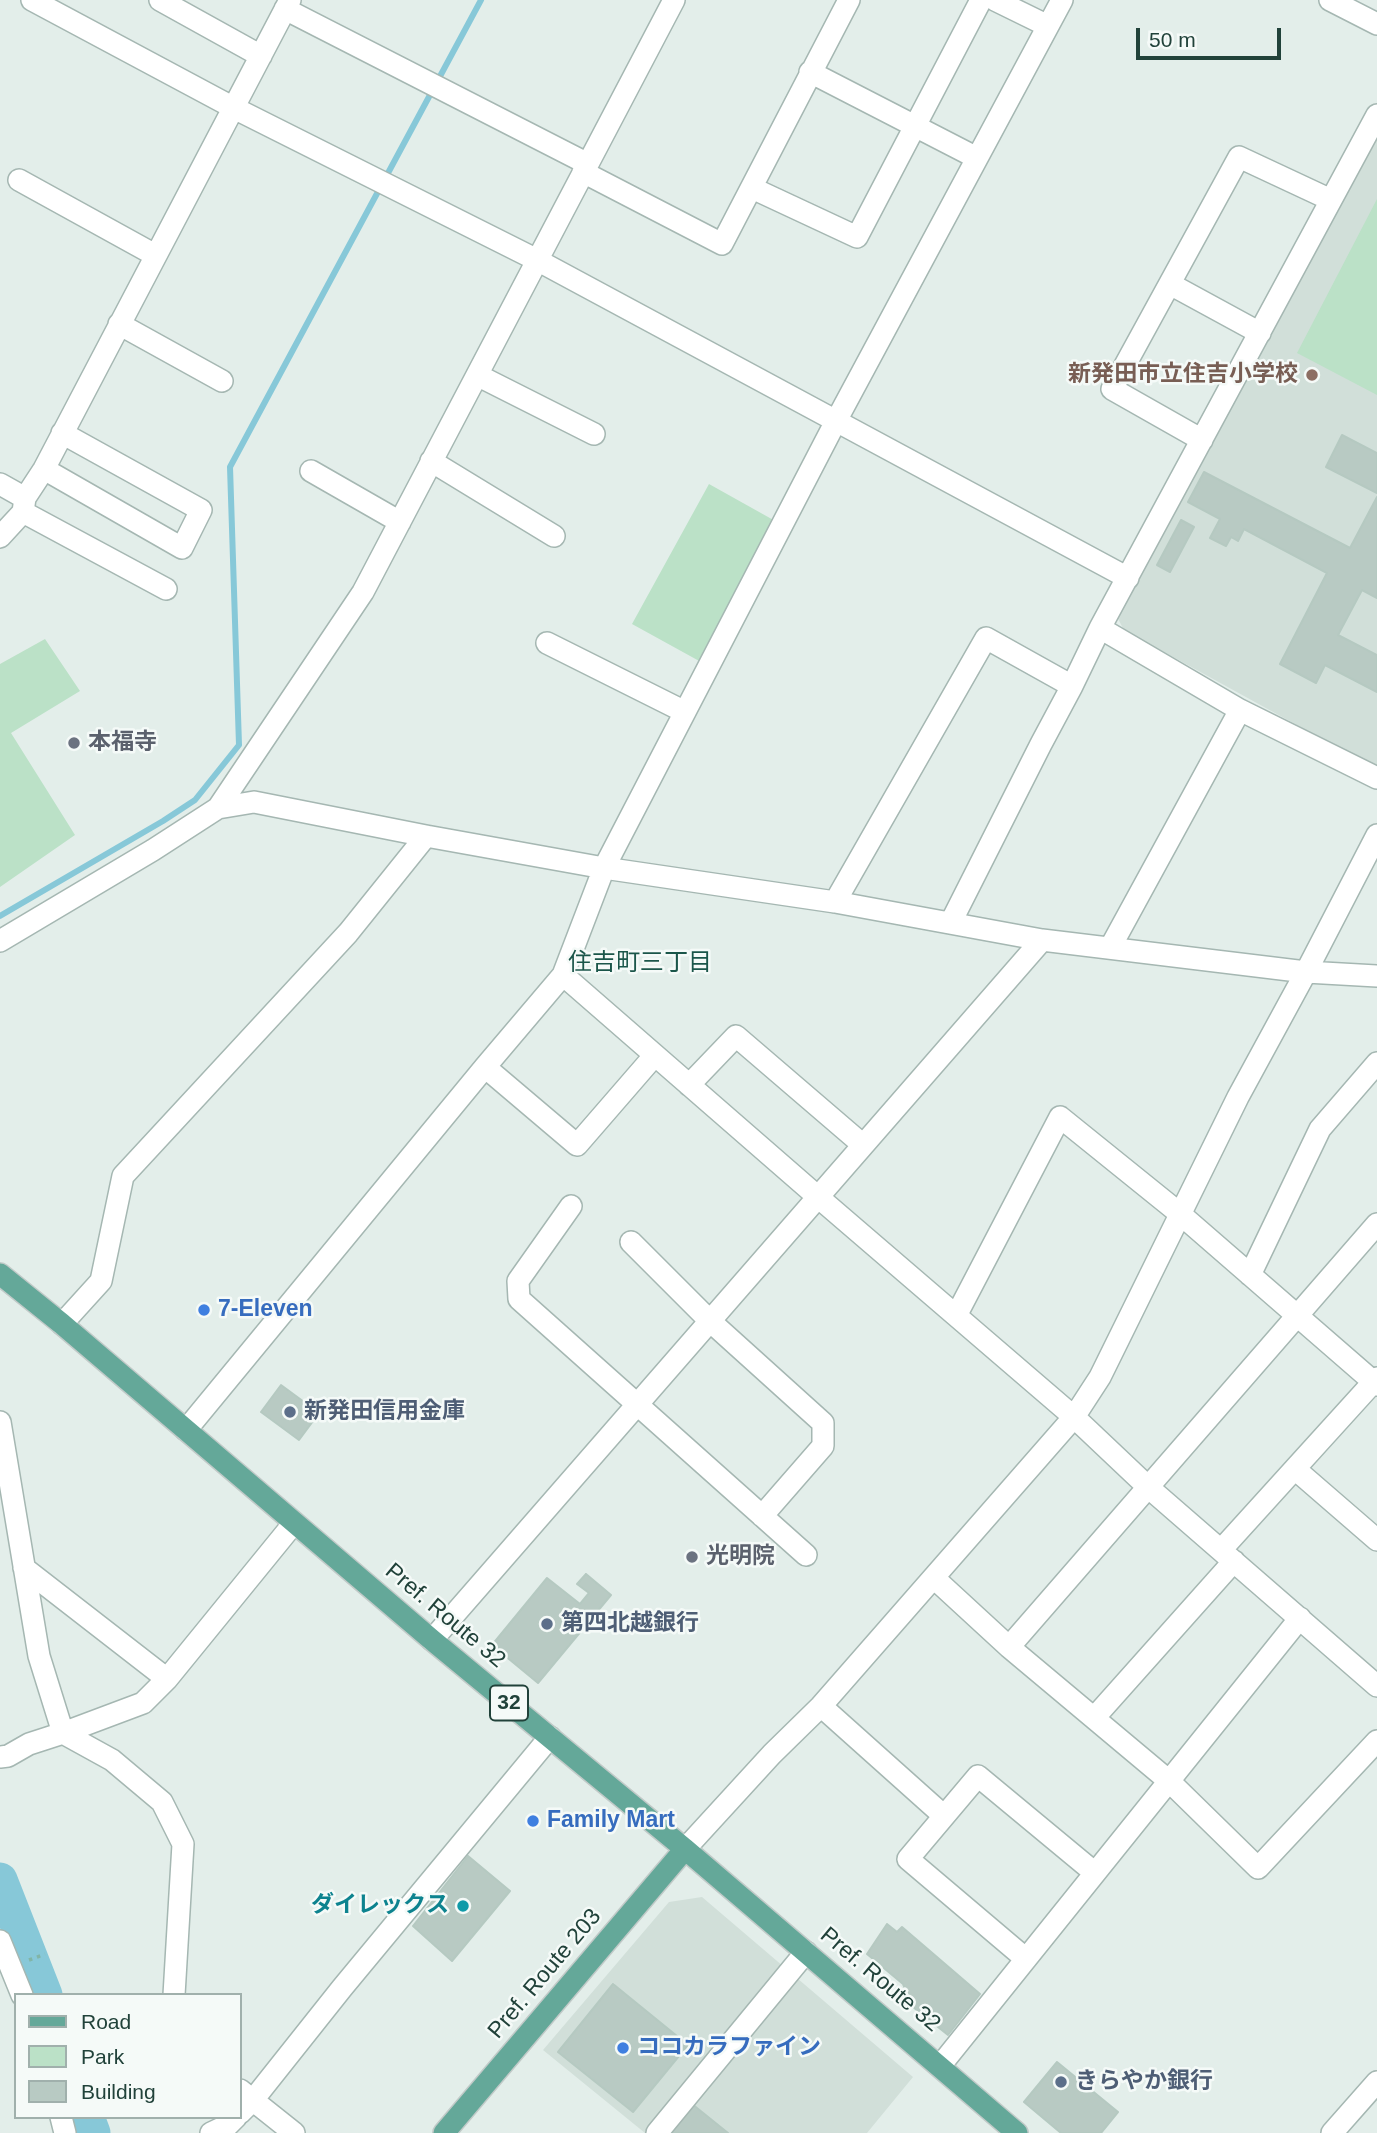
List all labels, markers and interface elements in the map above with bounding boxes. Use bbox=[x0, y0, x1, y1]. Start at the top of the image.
scale bar bbox=[1139, 14, 1284, 58]
text: 50 m bbox=[1149, 28, 1196, 51]
place label: 新発田市立住吉小学校 bbox=[1068, 361, 1298, 389]
marker: 新発田市立住吉小学校 bbox=[1304, 367, 1320, 383]
place label: 本福寺 bbox=[88, 729, 157, 757]
marker: 本福寺 bbox=[66, 735, 82, 751]
district label: 住吉町三丁目 bbox=[568, 949, 712, 977]
place label: 7-Eleven bbox=[218, 1296, 313, 1324]
marker: 7-Eleven bbox=[196, 1302, 212, 1318]
place label: 新発田信用金庫 bbox=[304, 1398, 465, 1426]
marker: 新発田信用金庫 bbox=[282, 1404, 298, 1420]
place label: 光明院 bbox=[706, 1543, 775, 1571]
marker: 光明院 bbox=[684, 1549, 700, 1565]
street label: Pref. Route 32 bbox=[379, 1558, 511, 1674]
place label: 第四北越銀行 bbox=[561, 1610, 699, 1638]
marker: 第四北越銀行 bbox=[539, 1616, 555, 1632]
road number: 32 bbox=[490, 1686, 528, 1720]
place label: Family Mart bbox=[547, 1807, 675, 1835]
marker: Family Mart bbox=[525, 1813, 541, 1829]
place label: ダイレックス bbox=[311, 1892, 449, 1920]
marker: ダイレックス bbox=[455, 1898, 471, 1914]
street label: Pref. Route 203 bbox=[483, 1903, 607, 2045]
street label: Pref. Route 32 bbox=[814, 1922, 946, 2038]
legend bbox=[14, 1993, 242, 2119]
text: Road bbox=[81, 2010, 131, 2033]
place label: ココカラファイン bbox=[637, 2034, 821, 2062]
marker: ココカラファイン bbox=[615, 2040, 631, 2056]
text: Park bbox=[81, 2045, 124, 2068]
place label: きらやか銀行 bbox=[1075, 2068, 1213, 2096]
marker: きらやか銀行 bbox=[1053, 2074, 1069, 2090]
text: Building bbox=[81, 2080, 156, 2103]

